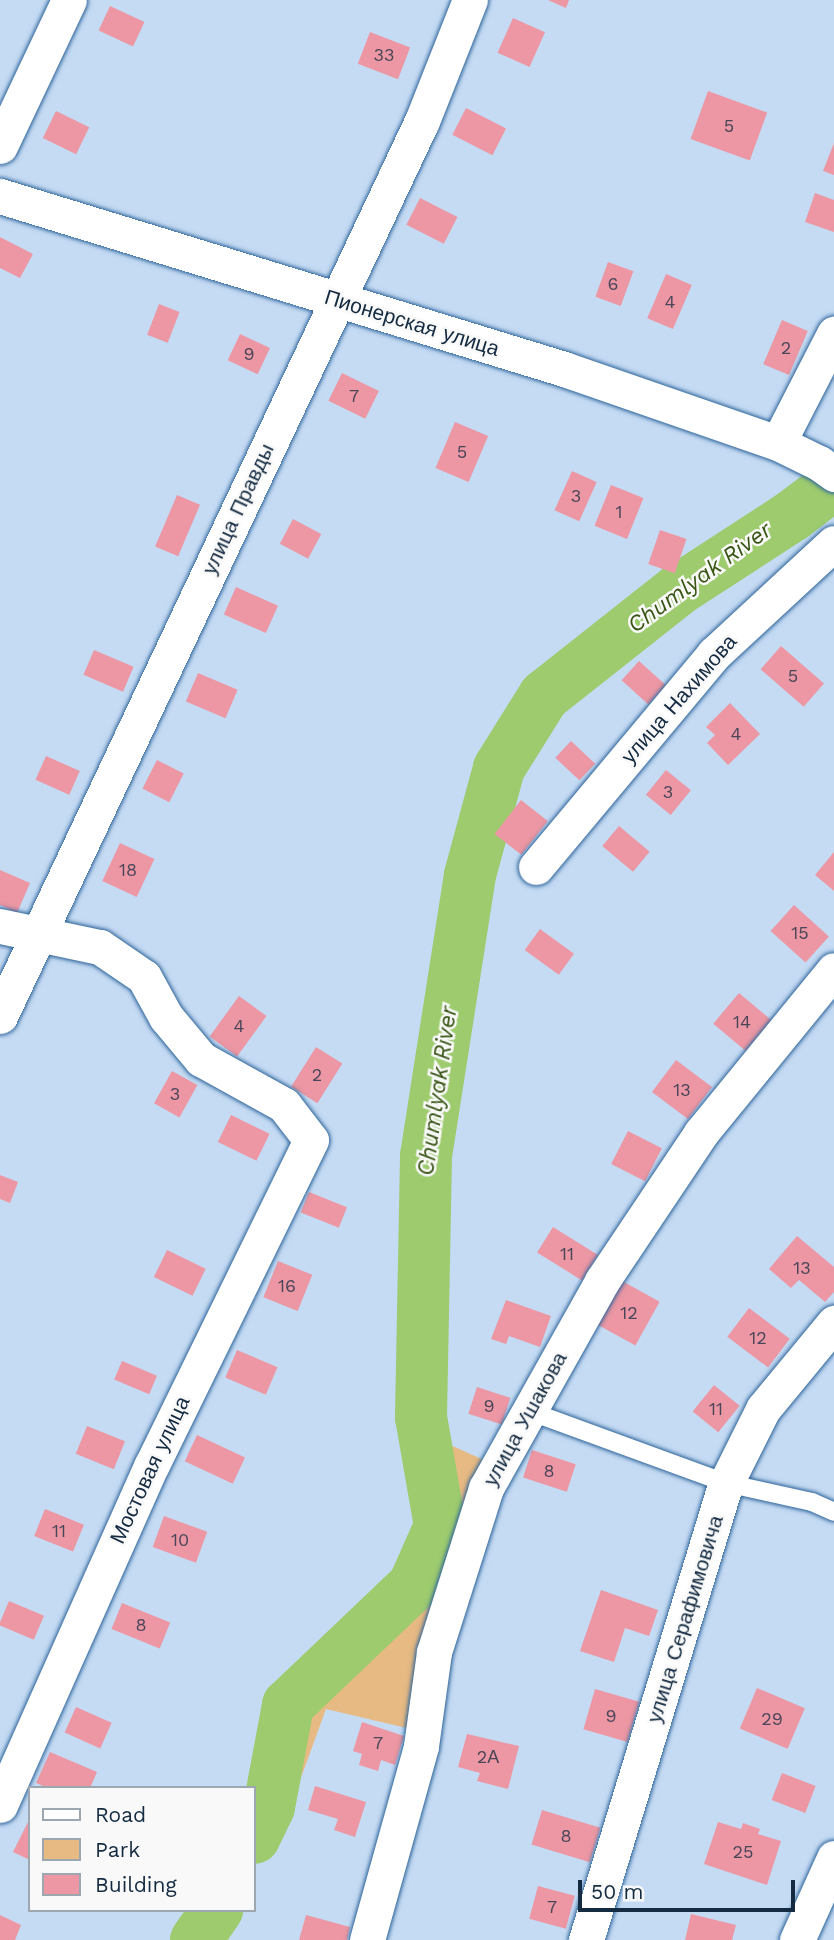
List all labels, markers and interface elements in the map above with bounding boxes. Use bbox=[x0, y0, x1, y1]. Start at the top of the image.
house number: 33 bbox=[374, 44, 394, 66]
house number: 5 bbox=[724, 115, 734, 137]
house number: 6 bbox=[608, 273, 618, 295]
street label: Пионерская улица bbox=[322, 284, 502, 362]
house number: 4 bbox=[665, 291, 675, 313]
house number: 2 bbox=[781, 337, 791, 359]
house number: 9 bbox=[243, 343, 255, 365]
house number: 7 bbox=[349, 385, 359, 407]
street label: улица Правды bbox=[197, 440, 279, 578]
house number: 5 bbox=[457, 441, 467, 463]
house number: 3 bbox=[571, 485, 581, 507]
house number: 1 bbox=[615, 501, 623, 523]
water label: Chumlyak River bbox=[622, 516, 778, 640]
street label: улица Нахимова bbox=[616, 629, 742, 769]
house number: 5 bbox=[788, 665, 798, 687]
house number: 4 bbox=[731, 723, 741, 745]
house number: 3 bbox=[663, 781, 673, 803]
house number: 18 bbox=[119, 859, 137, 881]
house number: 15 bbox=[791, 922, 809, 944]
water label: Chumlyak River bbox=[412, 1004, 464, 1178]
house number: 14 bbox=[733, 1011, 751, 1033]
house number: 4 bbox=[234, 1015, 244, 1037]
house number: 2 bbox=[312, 1064, 322, 1086]
house number: 13 bbox=[673, 1079, 691, 1101]
house number: 3 bbox=[170, 1083, 180, 1105]
house number: 11 bbox=[560, 1243, 574, 1265]
house number: 13 bbox=[793, 1257, 811, 1279]
house number: 16 bbox=[278, 1275, 296, 1297]
house number: 12 bbox=[620, 1302, 638, 1324]
house number: 12 bbox=[749, 1327, 767, 1349]
street label: улица Ушакова bbox=[478, 1348, 572, 1490]
street label: Мостовая улица bbox=[105, 1392, 195, 1548]
house number: 9 bbox=[483, 1395, 495, 1417]
house number: 11 bbox=[709, 1398, 723, 1420]
house number: 8 bbox=[543, 1460, 555, 1482]
street label: улица Серафимовича bbox=[641, 1512, 729, 1726]
house number: 11 bbox=[52, 1520, 66, 1542]
house number: 10 bbox=[171, 1529, 189, 1551]
house number: 8 bbox=[135, 1614, 147, 1636]
house number: 9 bbox=[605, 1705, 617, 1727]
house number: 29 bbox=[761, 1708, 783, 1730]
house number: 7 bbox=[373, 1732, 383, 1754]
house number: 2А bbox=[477, 1746, 499, 1768]
legend bbox=[28, 1786, 256, 1912]
text: Road bbox=[95, 1802, 146, 1827]
house number: 8 bbox=[560, 1825, 572, 1847]
text: Park bbox=[95, 1837, 140, 1862]
house number: 25 bbox=[733, 1841, 753, 1863]
scale bar bbox=[582, 1867, 799, 1911]
text: Building bbox=[95, 1872, 177, 1897]
text: 50 m bbox=[591, 1879, 643, 1904]
house number: 7 bbox=[547, 1896, 557, 1918]

